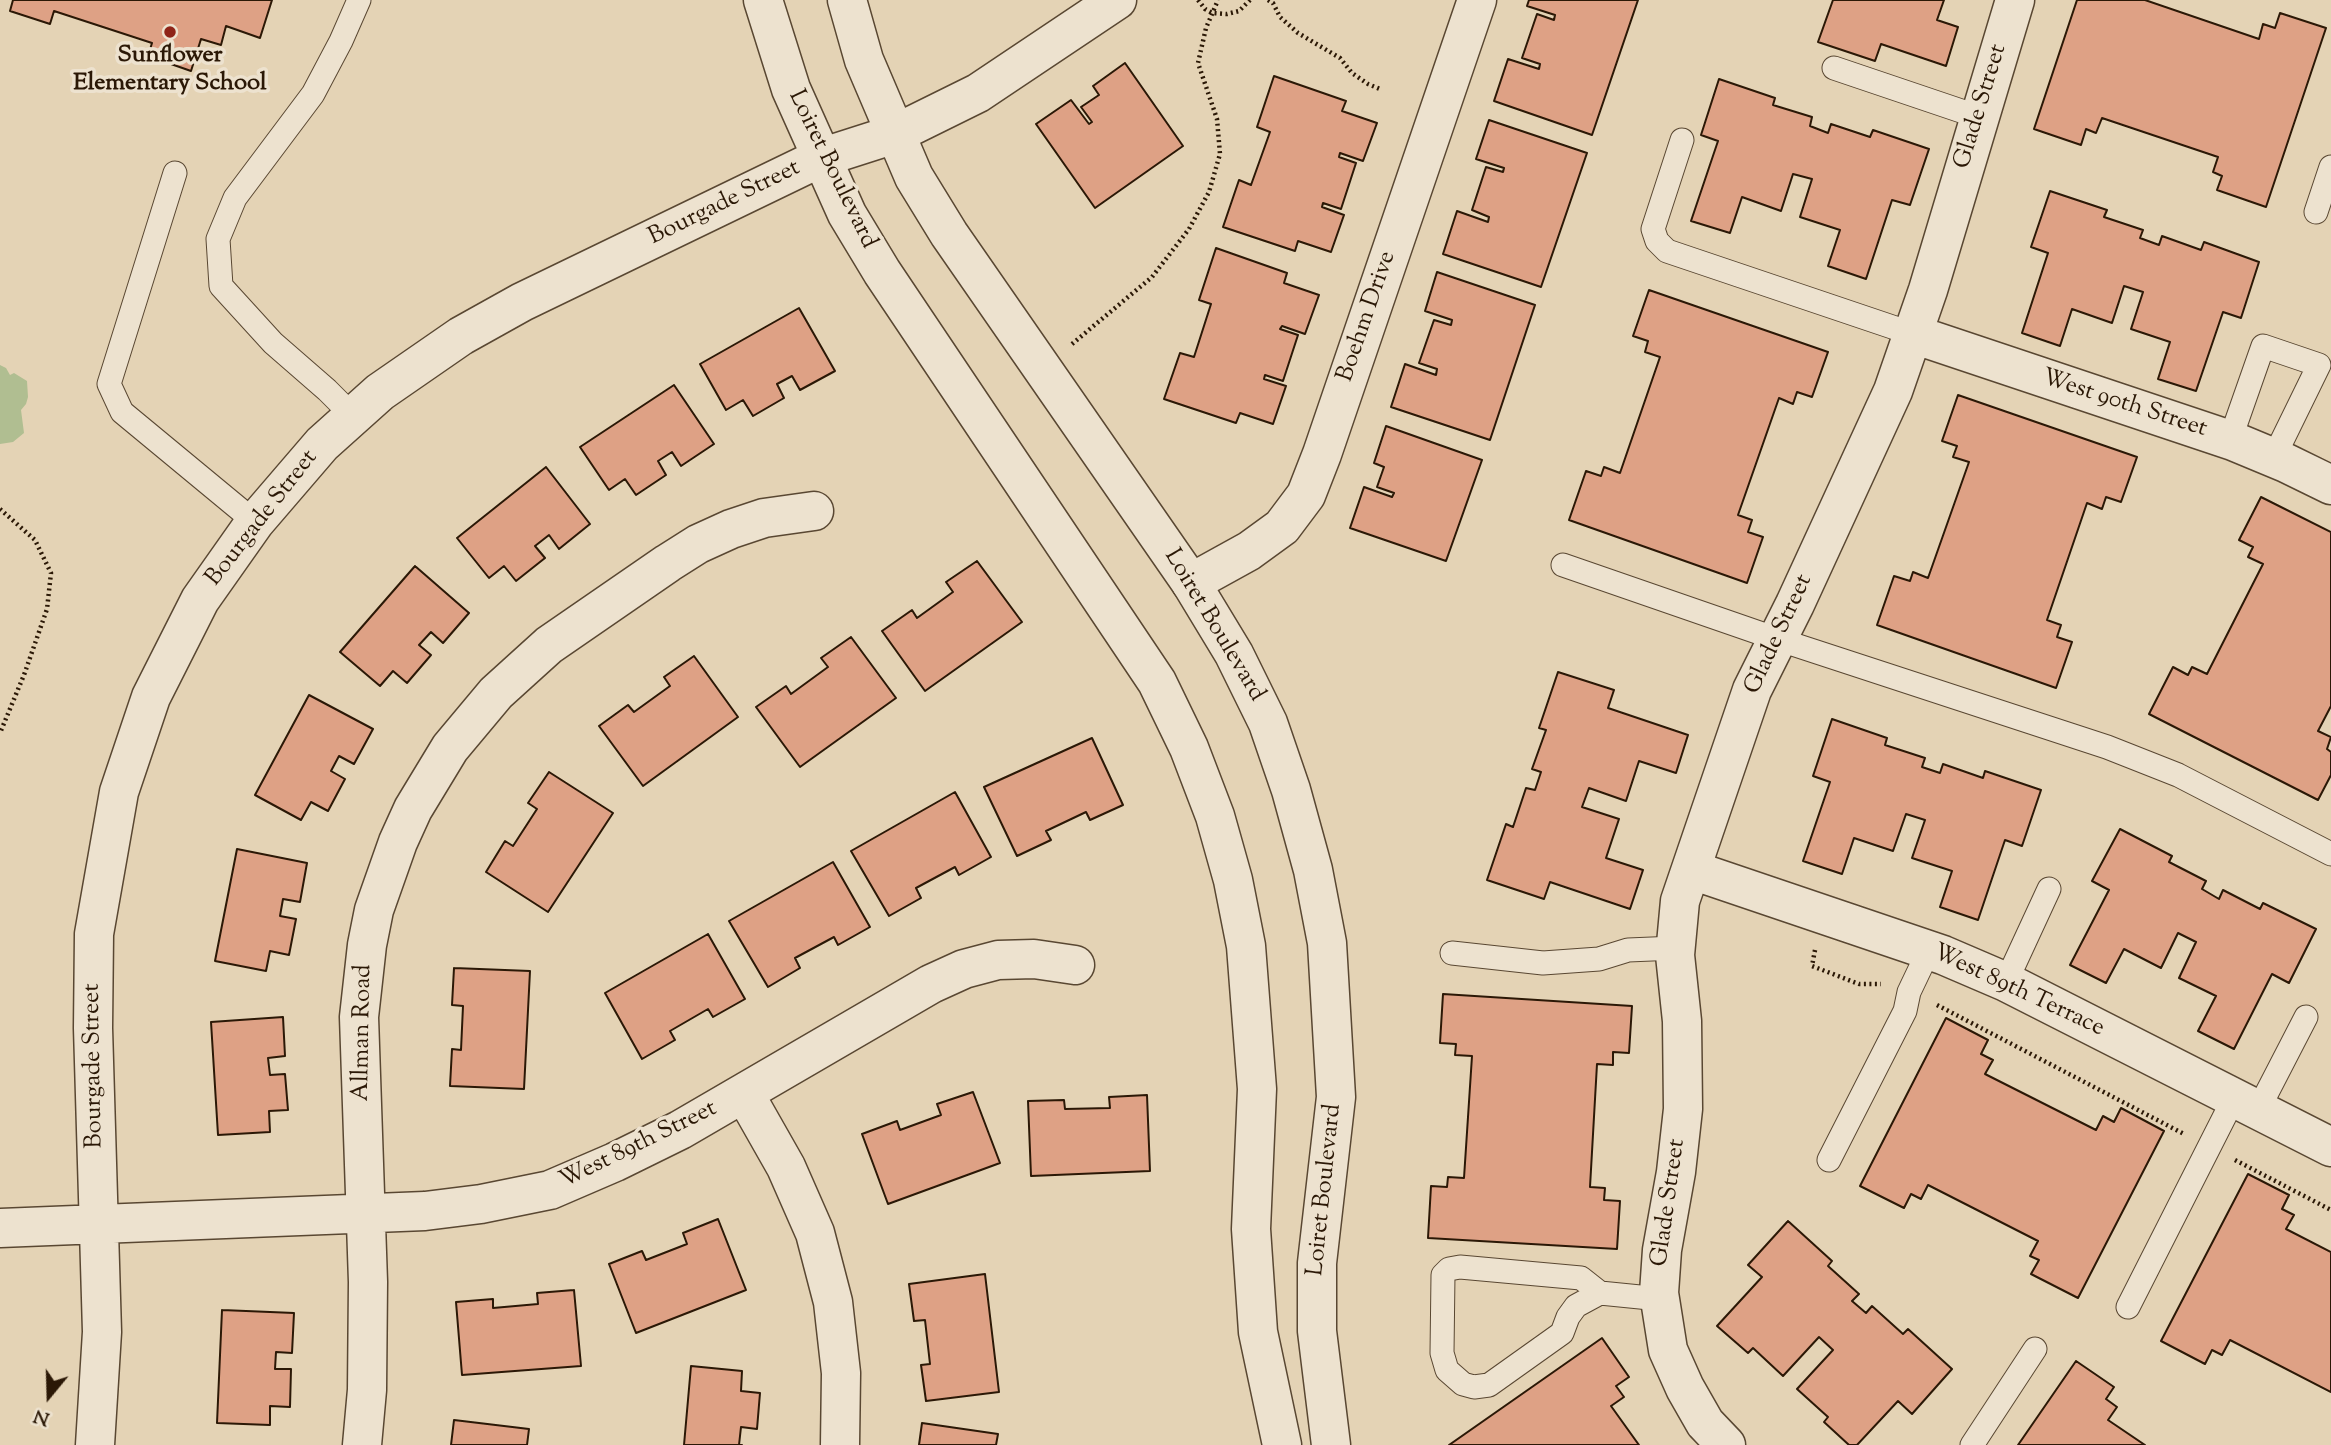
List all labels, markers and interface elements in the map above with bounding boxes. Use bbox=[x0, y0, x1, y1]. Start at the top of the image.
marker: Sunflower Elementary School bbox=[162, 24, 178, 40]
street label: Glade Street bbox=[1949, 41, 2015, 173]
place label: Sunflower Elementary School bbox=[73, 43, 267, 99]
street label: Loiret Boulevard bbox=[780, 86, 882, 254]
street label: Bourgade Street bbox=[644, 155, 806, 253]
street label: Boehm Drive bbox=[1332, 248, 1404, 386]
street label: West 90th Street bbox=[2038, 365, 2210, 445]
street label: Bourgade Street bbox=[201, 445, 325, 593]
street label: Loiret Boulevard bbox=[1156, 544, 1270, 708]
street label: Glade Street bbox=[1740, 571, 1820, 699]
street label: West 89th Terrace bbox=[1928, 940, 2108, 1044]
street label: Allman Road bbox=[348, 964, 380, 1102]
street label: Bourgade Street bbox=[79, 983, 111, 1149]
street label: West 89th Street bbox=[556, 1096, 722, 1196]
street label: Loiret Boulevard bbox=[1303, 1103, 1349, 1277]
street label: Glade Street bbox=[1647, 1137, 1693, 1269]
north arrow bbox=[14, 1361, 84, 1431]
text: N bbox=[30, 1401, 54, 1432]

